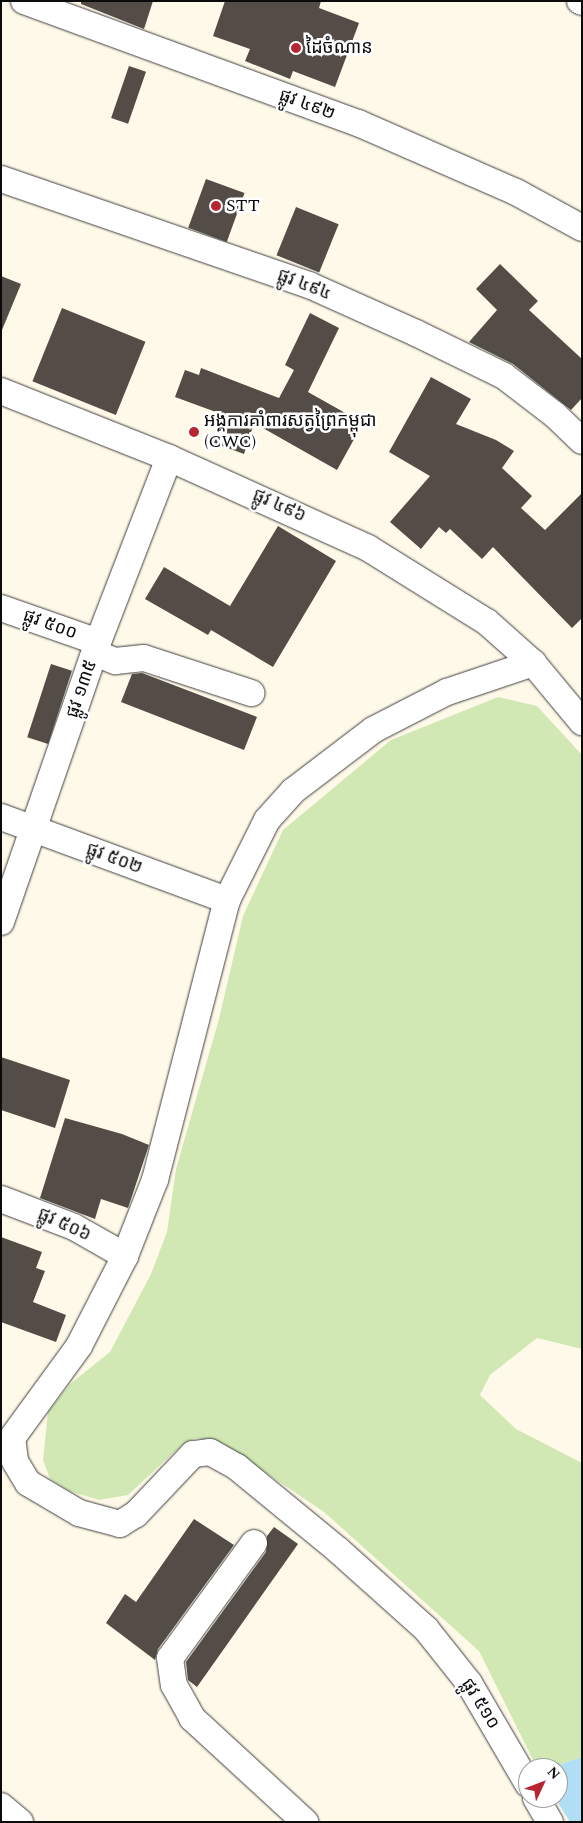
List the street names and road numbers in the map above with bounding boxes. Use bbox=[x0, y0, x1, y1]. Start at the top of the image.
street label: ផ្លូវ ៤៩២ bbox=[276, 85, 338, 125]
street label: ផ្លូវ ៤៩៤ bbox=[274, 265, 334, 305]
street label: ផ្លូវ ៤៩៦ bbox=[249, 485, 309, 527]
street label: ផ្លូវ ៥០០ bbox=[20, 605, 80, 645]
street label: ផ្លូវ ១៣៥ bbox=[62, 657, 102, 721]
street label: ផ្លូវ ៥០២ bbox=[83, 839, 145, 879]
street label: ផ្លូវ ៥០៦ bbox=[34, 1204, 94, 1246]
street label: ផ្លូវ ៥១០ bbox=[456, 1674, 504, 1734]

